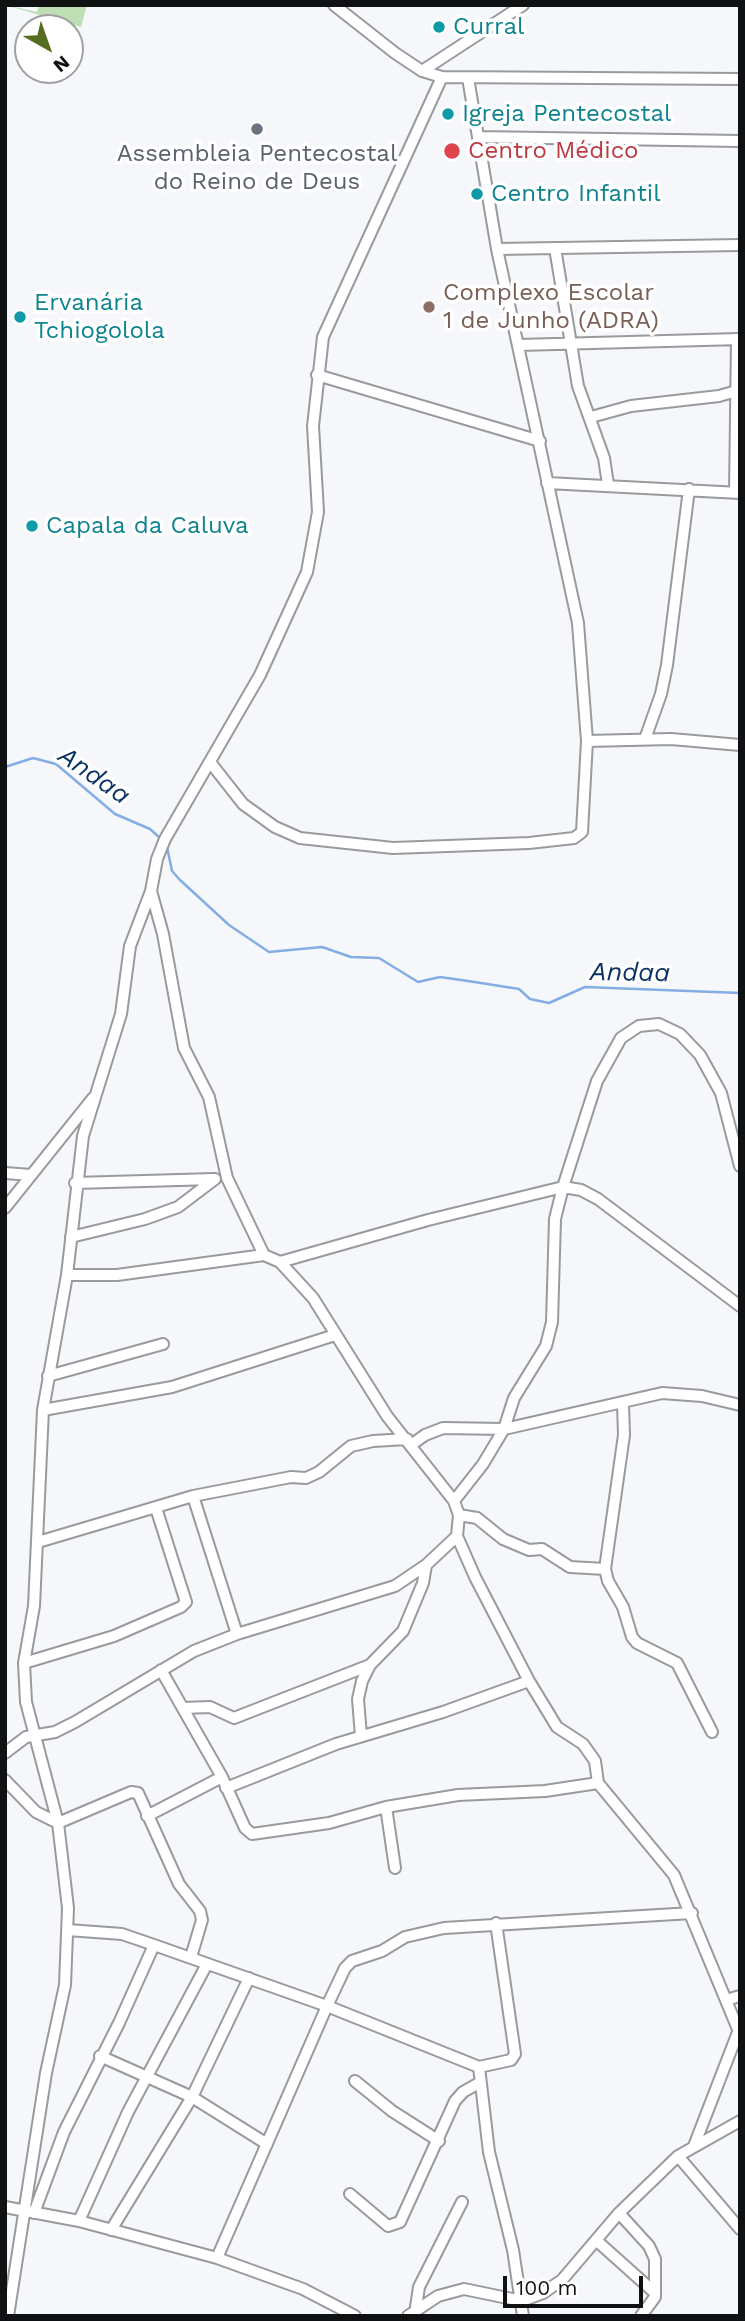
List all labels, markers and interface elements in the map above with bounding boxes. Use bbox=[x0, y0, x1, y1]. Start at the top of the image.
place label: Curral bbox=[453, 13, 524, 41]
north arrow bbox=[14, 14, 84, 84]
marker: Curral bbox=[431, 19, 447, 35]
text: N bbox=[49, 51, 74, 77]
place label: Igreja Pentecostal bbox=[462, 100, 671, 128]
marker: Igreja Pentecostal bbox=[440, 106, 456, 122]
marker: Assembleia Pentecostal do Reino de Deus bbox=[249, 121, 265, 137]
place label: Centro Médico bbox=[468, 137, 638, 165]
place label: Assembleia Pentecostal do Reino de Deus bbox=[117, 140, 397, 196]
marker: Centro Médico bbox=[442, 141, 462, 161]
place label: Centro Infantil bbox=[491, 180, 660, 208]
marker: Centro Infantil bbox=[469, 186, 485, 202]
place label: Complexo Escolar 1 de Junho (ADRA) bbox=[443, 279, 659, 335]
place label: Ervanária Tchiogolola bbox=[34, 289, 165, 345]
marker: Complexo Escolar 1 de Junho (ADRA) bbox=[421, 299, 437, 315]
marker: Ervanária Tchiogolola bbox=[12, 309, 28, 325]
place label: Capala da Caluva bbox=[46, 512, 249, 540]
marker: Capala da Caluva bbox=[24, 518, 40, 534]
water label: Andaa bbox=[52, 740, 136, 812]
water label: Andaa bbox=[590, 957, 670, 989]
scale bar bbox=[507, 2262, 647, 2306]
text: 100 m bbox=[516, 2275, 578, 2300]

